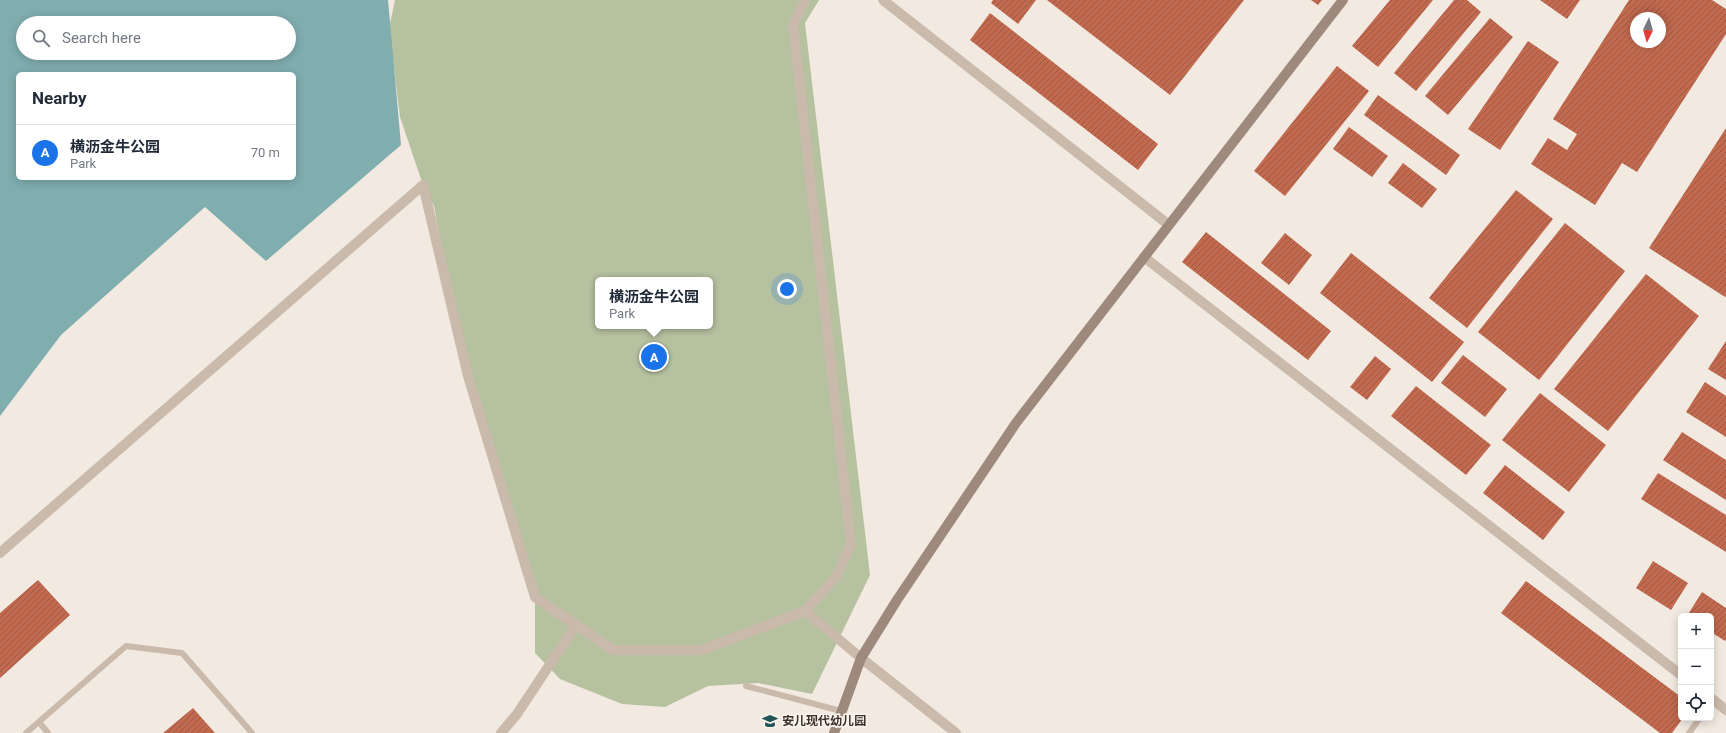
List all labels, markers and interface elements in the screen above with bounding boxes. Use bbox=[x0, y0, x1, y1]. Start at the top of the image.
north arrow bbox=[1630, 12, 1666, 48]
search box bbox=[16, 16, 296, 60]
icon: search bbox=[30, 27, 52, 49]
text: Search here bbox=[62, 29, 141, 47]
text: Nearby bbox=[32, 88, 87, 108]
text: 横沥金牛公园 bbox=[70, 138, 160, 156]
text: A bbox=[41, 145, 49, 160]
text: 70 m bbox=[251, 145, 280, 160]
text: Park bbox=[70, 156, 96, 171]
popup bbox=[595, 277, 713, 329]
your location bbox=[777, 279, 797, 299]
text: 横沥金牛公园 bbox=[609, 288, 699, 306]
text: Park bbox=[609, 306, 635, 321]
pin: A bbox=[641, 342, 667, 372]
map controls bbox=[1678, 613, 1714, 721]
button: + bbox=[1678, 613, 1714, 649]
button: − bbox=[1678, 649, 1714, 685]
button: locate bbox=[1678, 685, 1714, 721]
school or university icon: 安儿现代幼儿园 bbox=[761, 712, 779, 730]
place label: 安儿现代幼儿园 bbox=[782, 714, 866, 728]

